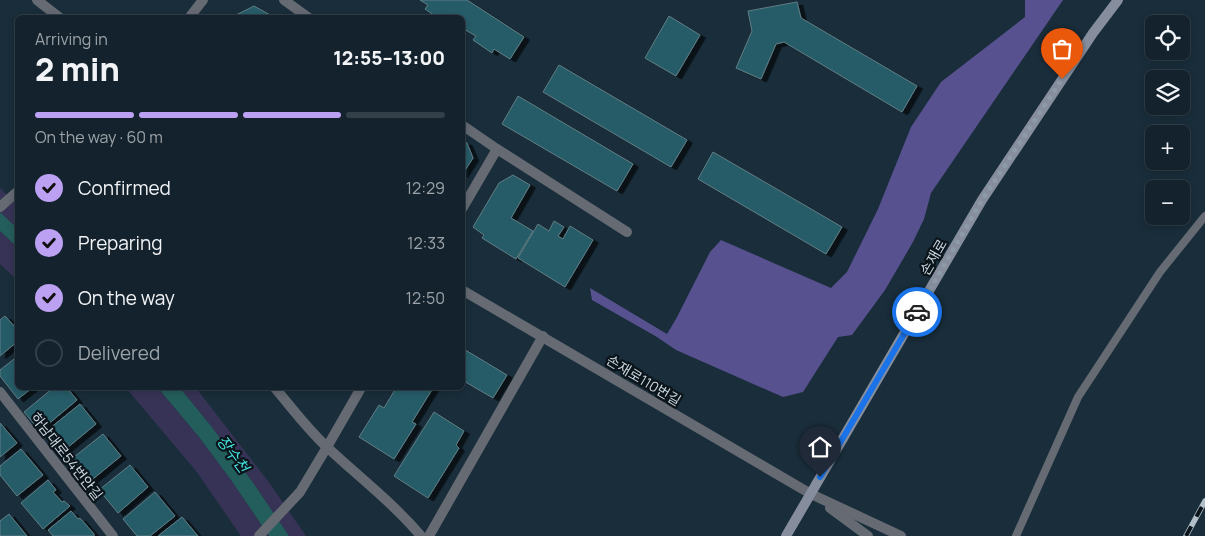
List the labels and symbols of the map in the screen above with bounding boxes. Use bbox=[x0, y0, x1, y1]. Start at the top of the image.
pin bbox=[1041, 28, 1083, 79]
street label: 손재로 bbox=[915, 235, 951, 278]
courier bbox=[892, 287, 942, 337]
street label: 손재로110번길 bbox=[603, 350, 685, 410]
street label: 하남대로54번안길 bbox=[27, 408, 107, 504]
pin bbox=[799, 426, 841, 477]
water label: 장수천 bbox=[212, 431, 255, 479]

